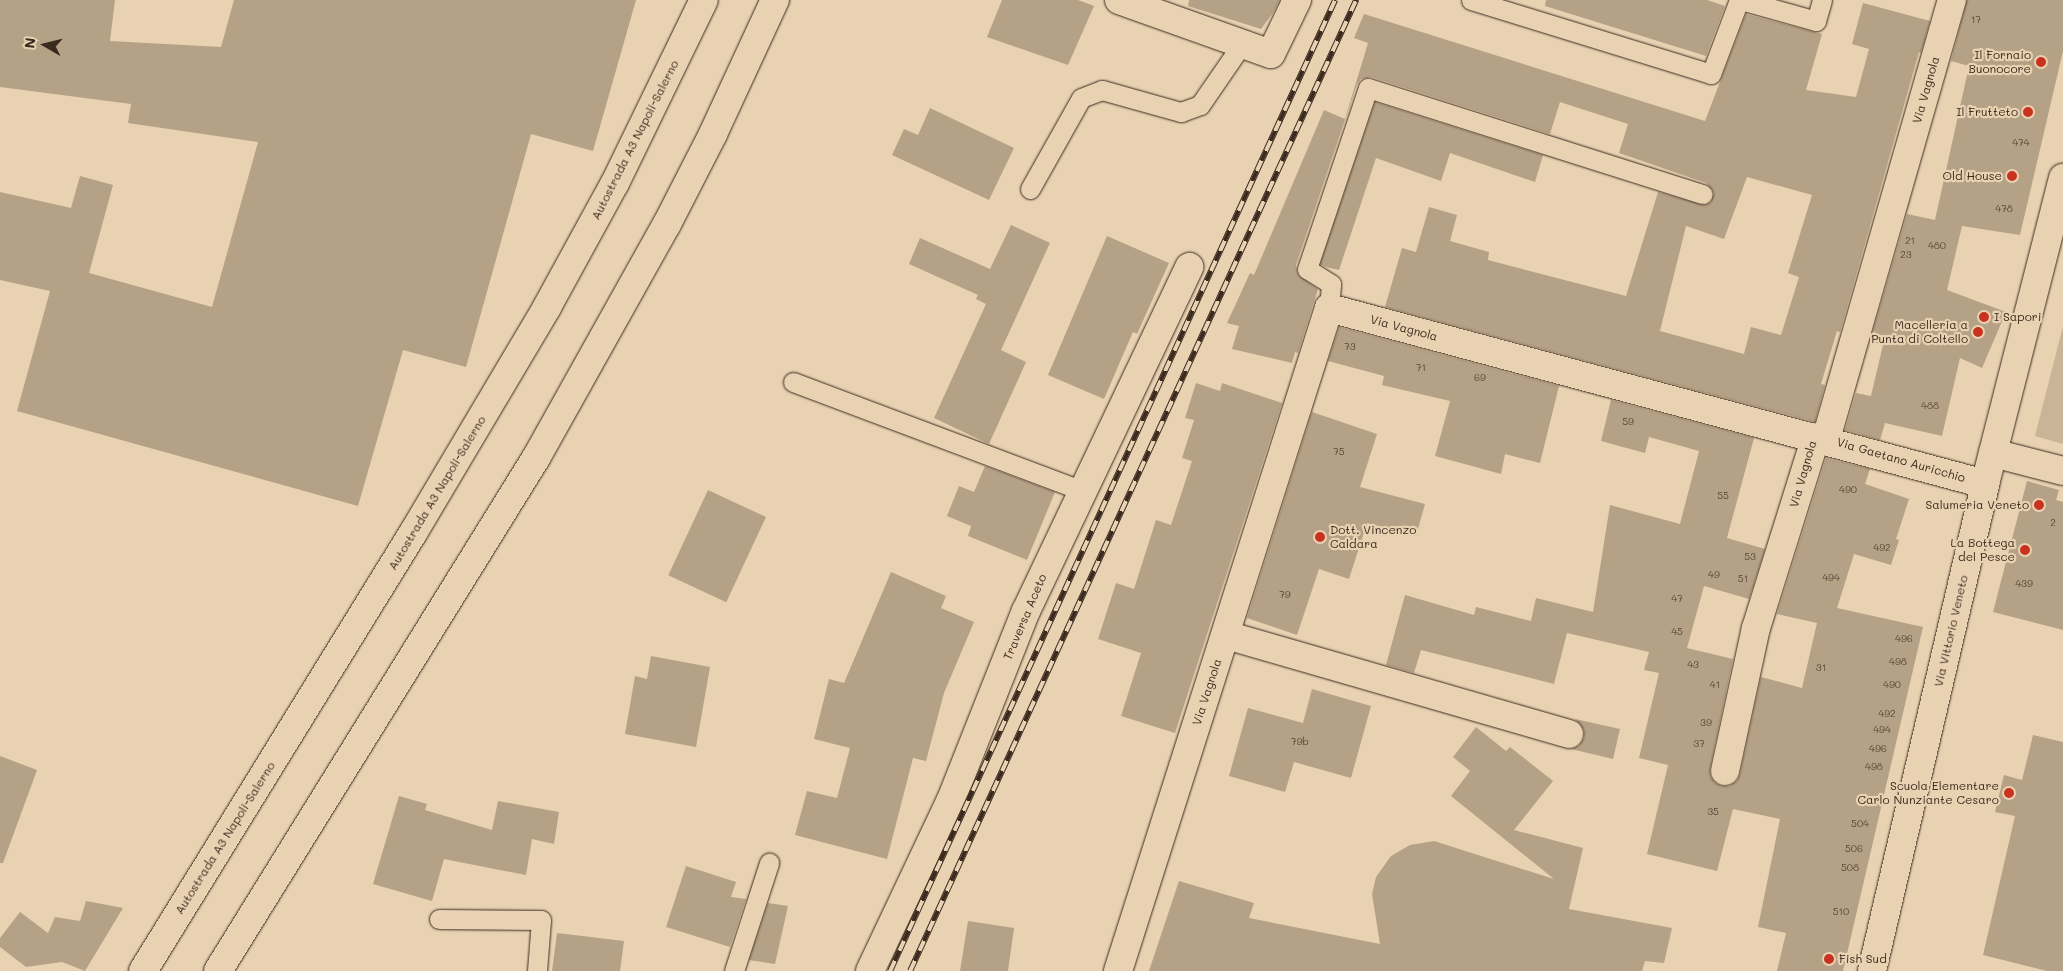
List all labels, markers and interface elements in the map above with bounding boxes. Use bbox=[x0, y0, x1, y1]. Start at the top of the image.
house number: 17 bbox=[1971, 14, 1981, 26]
north arrow bbox=[20, 20, 70, 70]
text: N bbox=[20, 36, 40, 49]
place label: Il Fornaio Buonocore bbox=[1968, 48, 2031, 76]
street label: Via Vagnola bbox=[1910, 55, 1942, 125]
marker: Il Fornaio Buonocore bbox=[2035, 56, 2047, 68]
street label: Autostrada A3 Napoli-Salerno bbox=[588, 58, 682, 222]
place label: Il Frutteto bbox=[1956, 105, 2018, 119]
marker: Il Frutteto bbox=[2022, 106, 2034, 118]
house number: 474 bbox=[2012, 137, 2030, 149]
place label: Old House bbox=[1943, 169, 2002, 183]
marker: Old House bbox=[2006, 170, 2018, 182]
house number: 478 bbox=[1995, 203, 2013, 215]
house number: 21 bbox=[1905, 235, 1915, 247]
house number: 480 bbox=[1928, 240, 1946, 252]
house number: 23 bbox=[1900, 249, 1912, 261]
place label: I Sapori bbox=[1994, 310, 2042, 324]
marker: I Sapori bbox=[1978, 311, 1990, 323]
street label: Via Vagnola bbox=[1369, 312, 1439, 344]
place label: Macelleria a Punta di Coltello bbox=[1871, 318, 1968, 346]
marker: Macelleria a Punta di Coltello bbox=[1972, 326, 1984, 338]
house number: 73 bbox=[1344, 341, 1356, 353]
house number: 71 bbox=[1416, 362, 1426, 374]
house number: 69 bbox=[1474, 372, 1486, 384]
house number: 488 bbox=[1921, 400, 1939, 412]
street label: Autostrada A3 Napoli-Salerno bbox=[385, 413, 489, 573]
house number: 59 bbox=[1622, 416, 1634, 428]
street label: Via Gaetano Auricchio bbox=[1835, 435, 1967, 485]
street label: Via Vagnola bbox=[1787, 439, 1819, 509]
house number: 75 bbox=[1333, 446, 1345, 458]
house number: 490 bbox=[1839, 484, 1857, 496]
house number: 55 bbox=[1717, 490, 1729, 502]
place label: Salumeria Veneto bbox=[1926, 498, 2029, 512]
marker: Salumeria Veneto bbox=[2033, 499, 2045, 511]
house number: 2 bbox=[2050, 517, 2056, 529]
place label: Dott. Vincenzo Caldara bbox=[1330, 523, 1416, 551]
marker: Dott. Vincenzo Caldara bbox=[1314, 531, 1326, 543]
place label: La Bottega del Pesce bbox=[1950, 536, 2015, 564]
house number: 492 bbox=[1873, 542, 1891, 554]
marker: La Bottega del Pesce bbox=[2019, 544, 2031, 556]
house number: 53 bbox=[1744, 551, 1756, 563]
house number: 49 bbox=[1708, 569, 1720, 581]
street label: Traversa Aceto bbox=[1000, 572, 1050, 662]
house number: 494 bbox=[1822, 572, 1840, 584]
house number: 51 bbox=[1738, 573, 1748, 585]
street label: Via Vittorio Veneto bbox=[1931, 574, 1971, 688]
house number: 439 bbox=[2015, 578, 2033, 590]
house number: 79 bbox=[1279, 589, 1291, 601]
house number: 47 bbox=[1671, 593, 1683, 605]
house number: 45 bbox=[1671, 626, 1683, 638]
house number: 496 bbox=[1895, 633, 1913, 645]
house number: 498 bbox=[1889, 656, 1907, 668]
street label: Via Vagnola bbox=[1189, 657, 1225, 727]
house number: 43 bbox=[1687, 659, 1699, 671]
house number: 31 bbox=[1816, 662, 1826, 674]
house number: 41 bbox=[1710, 679, 1720, 691]
house number: 490 bbox=[1883, 679, 1901, 691]
house number: 492 bbox=[1878, 708, 1896, 720]
house number: 39 bbox=[1700, 717, 1712, 729]
house number: 494 bbox=[1873, 724, 1891, 736]
house number: 79b bbox=[1291, 736, 1309, 748]
house number: 37 bbox=[1693, 738, 1705, 750]
house number: 496 bbox=[1869, 743, 1887, 755]
street label: Autostrada A3 Napoli-Salerno bbox=[172, 759, 278, 917]
house number: 498 bbox=[1865, 761, 1883, 773]
place label: Scuola Elementare Carlo Nunziante Cesaro bbox=[1857, 779, 1999, 807]
marker: Scuola Elementare Carlo Nunziante Cesaro bbox=[2003, 787, 2015, 799]
house number: 35 bbox=[1707, 806, 1719, 818]
house number: 504 bbox=[1851, 818, 1869, 830]
house number: 506 bbox=[1845, 843, 1863, 855]
house number: 508 bbox=[1841, 862, 1859, 874]
house number: 510 bbox=[1833, 906, 1849, 918]
place label: Fish Sud bbox=[1839, 952, 1887, 966]
marker: Fish Sud bbox=[1823, 953, 1835, 965]

